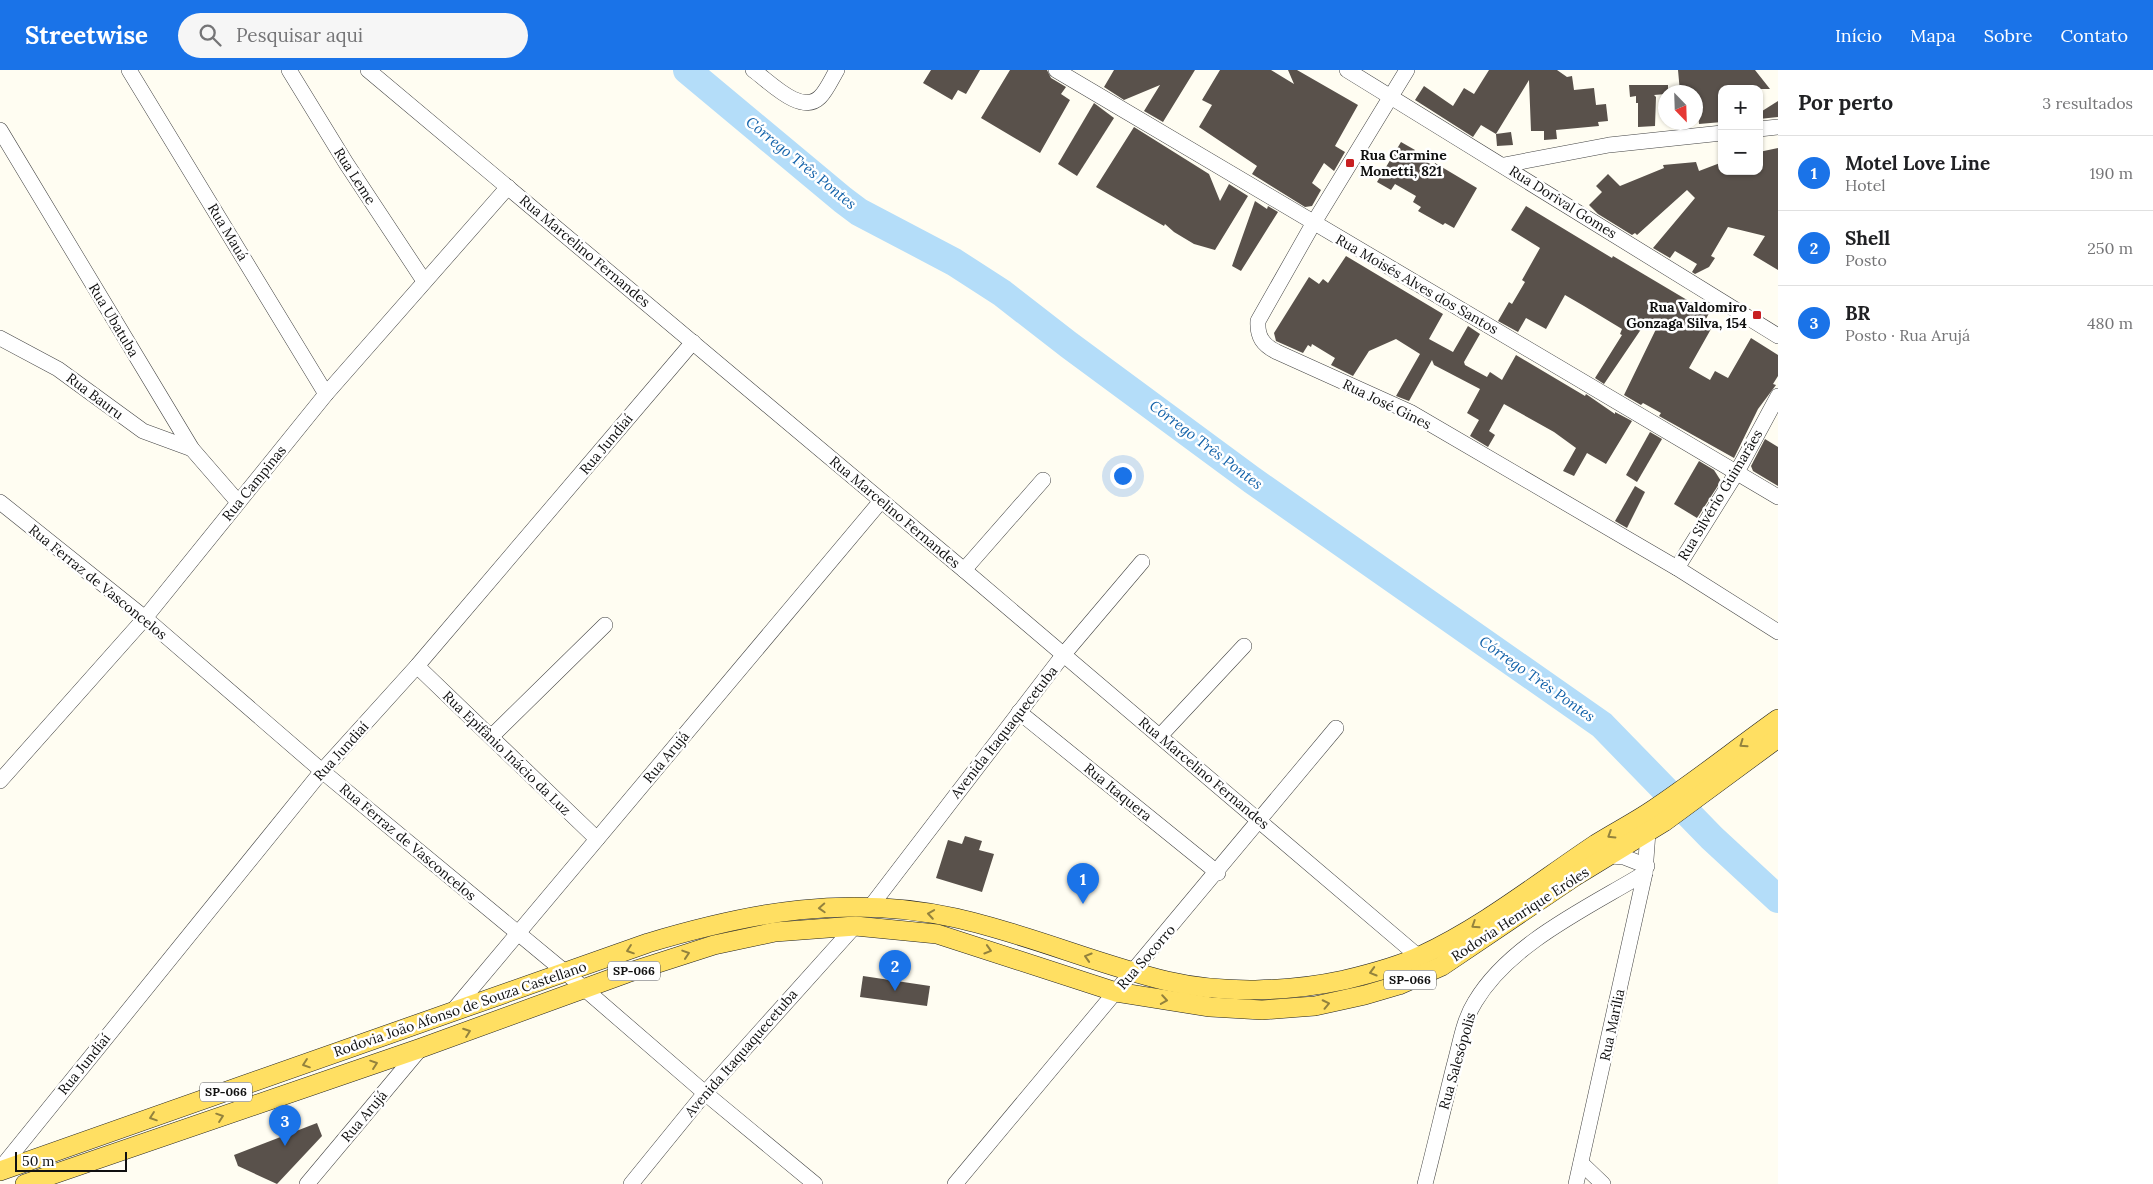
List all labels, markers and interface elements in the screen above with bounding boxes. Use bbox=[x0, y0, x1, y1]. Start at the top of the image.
search box bbox=[178, 13, 528, 58]
text: Streetwise bbox=[25, 20, 148, 51]
icon: search bbox=[196, 21, 224, 49]
text: Pesquisar aqui bbox=[236, 23, 363, 47]
text: Início bbox=[1835, 24, 1882, 47]
text: Mapa bbox=[1910, 24, 1956, 47]
text: Sobre bbox=[1984, 24, 2033, 47]
text: Contato bbox=[2061, 24, 2128, 47]
north arrow bbox=[1658, 85, 1703, 130]
map controls bbox=[1718, 85, 1763, 175]
button: + bbox=[1718, 85, 1763, 130]
text: Por perto bbox=[1798, 89, 1893, 116]
text: 3 resultados bbox=[2042, 93, 2133, 113]
water label: Córrego Três Pontes bbox=[742, 112, 860, 213]
button: − bbox=[1718, 130, 1763, 175]
street label: Rua Leme bbox=[330, 144, 380, 208]
place label: Rua Carmine Monetti, 821 bbox=[1360, 146, 1447, 180]
text: Motel Love Line bbox=[1845, 151, 1990, 175]
marker: Rua Carmine Monetti, 821 bbox=[1344, 157, 1356, 169]
street label: Rua Dorival Gomes bbox=[1506, 162, 1620, 242]
text: 1 bbox=[1811, 163, 1817, 183]
text: 190 m bbox=[2089, 163, 2133, 183]
text: Hotel bbox=[1845, 175, 1886, 195]
street label: Rua Marcelino Fernandes bbox=[516, 191, 654, 311]
street label: Rua Mauá bbox=[204, 200, 252, 264]
text: Shell bbox=[1845, 226, 1890, 250]
street label: Rua Moisés Alves dos Santos bbox=[1332, 230, 1502, 338]
text: 2 bbox=[1810, 238, 1818, 258]
text: 250 m bbox=[2087, 238, 2133, 258]
text: Posto bbox=[1845, 250, 1887, 270]
street label: Rua Ubatuba bbox=[85, 280, 143, 360]
place label: Rua Valdomiro Gonzaga Silva, 154 bbox=[1626, 298, 1747, 332]
text: BR bbox=[1845, 301, 1870, 325]
marker: Rua Valdomiro Gonzaga Silva, 154 bbox=[1751, 309, 1763, 321]
text: 3 bbox=[1810, 313, 1818, 333]
text: 480 m bbox=[2087, 313, 2133, 333]
text: Posto · Rua Arujá bbox=[1845, 325, 1970, 345]
street label: Rua Bauru bbox=[63, 369, 127, 423]
street label: Rua José Gines bbox=[1340, 375, 1434, 433]
water label: Córrego Três Pontes bbox=[1146, 396, 1267, 493]
street label: Rua Jundiaí bbox=[575, 410, 637, 478]
street label: Rua Silvério Guimarães bbox=[1674, 426, 1766, 564]
street label: Rua Campinas bbox=[218, 442, 290, 524]
street label: Rua Marcelino Fernandes bbox=[826, 452, 964, 572]
your location bbox=[1110, 463, 1136, 489]
street label: Rua Ferraz de Vasconcelos bbox=[25, 521, 171, 643]
water label: Córrego Três Pontes bbox=[1476, 632, 1599, 726]
street label: Avenida Itaquaquecetuba bbox=[946, 662, 1061, 803]
street label: Rua Epifânio Inácio da Luz bbox=[439, 687, 575, 819]
street label: Rua Marcelino Fernandes bbox=[1135, 713, 1273, 833]
street label: Rua Jundiaí bbox=[310, 718, 372, 784]
street label: Rua Arujá bbox=[639, 727, 693, 787]
one-way arrow bbox=[1740, 738, 1749, 747]
street label: Rua Itaquera bbox=[1080, 759, 1156, 825]
street label: Rua Ferraz de Vasconcelos bbox=[336, 780, 480, 904]
one-way arrow bbox=[1608, 829, 1617, 839]
pin: 1 bbox=[1067, 863, 1099, 904]
street label: Rodovia Henrique Eróles bbox=[1448, 863, 1592, 965]
one-way arrow bbox=[818, 903, 826, 914]
one-way arrow bbox=[927, 909, 935, 920]
one-way arrow bbox=[1472, 919, 1481, 928]
street label: Rua Socorro bbox=[1113, 921, 1179, 993]
one-way arrow bbox=[626, 944, 634, 954]
one-way arrow bbox=[983, 944, 992, 954]
one-way arrow bbox=[681, 950, 689, 960]
pin: 2 bbox=[879, 950, 911, 991]
one-way arrow bbox=[1084, 953, 1092, 963]
street label: Rodovia João Afonso de Souza Castellano bbox=[331, 957, 589, 1061]
road number: SP-066 bbox=[608, 961, 660, 980]
one-way arrow bbox=[1369, 966, 1377, 976]
road number: SP-066 bbox=[1384, 970, 1436, 990]
street label: Avenida Itaquaquecetuba bbox=[680, 985, 801, 1121]
street label: Rua Marília bbox=[1596, 987, 1628, 1063]
one-way arrow bbox=[1161, 994, 1169, 1005]
one-way arrow bbox=[1321, 999, 1330, 1010]
street label: Rua Salesópolis bbox=[1435, 1010, 1479, 1112]
one-way arrow bbox=[462, 1028, 470, 1038]
street label: Rua Jundiaí bbox=[54, 1030, 114, 1098]
one-way arrow bbox=[302, 1058, 311, 1068]
one-way arrow bbox=[369, 1060, 377, 1070]
road number: SP-066 bbox=[200, 1082, 252, 1102]
street label: Rua Arujá bbox=[337, 1086, 391, 1146]
pin: 3 bbox=[269, 1105, 301, 1146]
one-way arrow bbox=[149, 1111, 157, 1121]
one-way arrow bbox=[215, 1113, 224, 1123]
scale bar bbox=[15, 1149, 128, 1172]
text: 50 m bbox=[22, 1152, 55, 1170]

